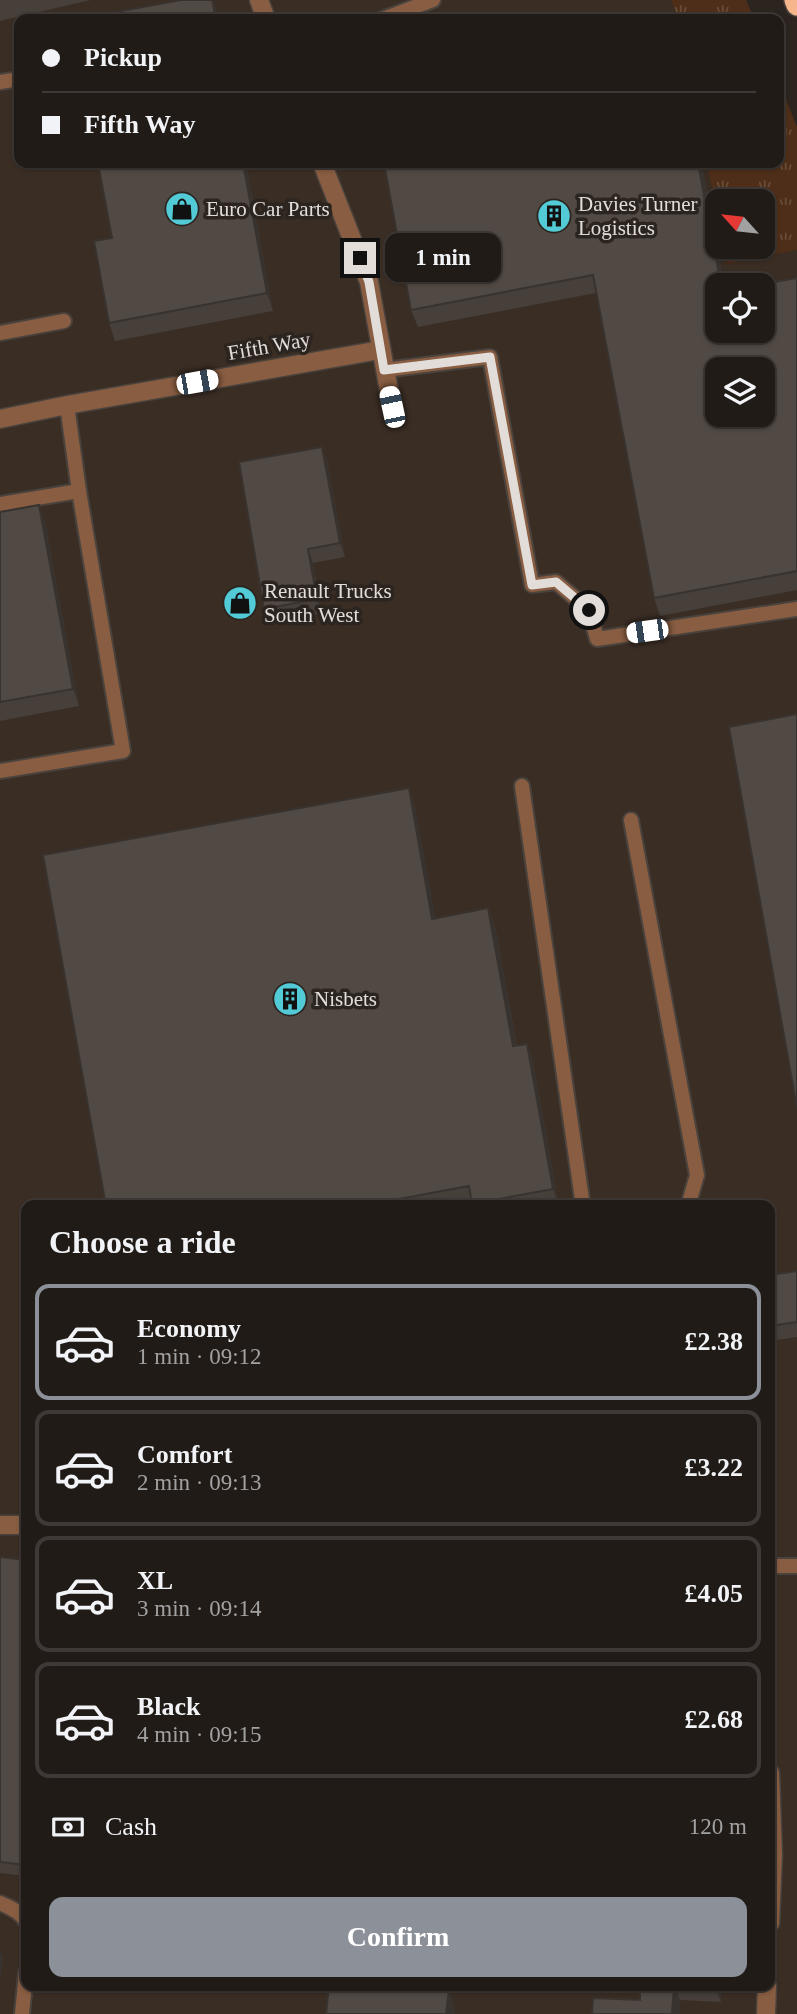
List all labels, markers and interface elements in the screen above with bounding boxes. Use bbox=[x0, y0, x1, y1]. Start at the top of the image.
text: Pickup bbox=[84, 43, 162, 72]
text: Fifth Way bbox=[84, 110, 195, 139]
north arrow bbox=[705, 189, 775, 259]
map controls bbox=[705, 189, 775, 427]
shop icon: Euro Car Parts bbox=[163, 190, 201, 228]
place label: Davies Turner Logistics bbox=[578, 192, 698, 240]
place label: Euro Car Parts bbox=[206, 197, 330, 221]
building icon: Davies Turner Logistics bbox=[535, 197, 573, 235]
callout: 1 min bbox=[384, 233, 500, 282]
route end bbox=[344, 242, 376, 274]
text: 1 min bbox=[415, 245, 471, 270]
button: locate bbox=[705, 273, 775, 343]
street label: Fifth Way bbox=[226, 327, 313, 365]
button: layers bbox=[705, 357, 775, 427]
car bbox=[175, 368, 220, 396]
car bbox=[378, 384, 407, 430]
place label: Renault Trucks South West bbox=[264, 579, 392, 627]
shop icon: Renault Trucks South West bbox=[221, 584, 259, 622]
route start bbox=[573, 594, 605, 626]
car bbox=[625, 618, 670, 644]
building icon: Nisbets bbox=[271, 980, 309, 1018]
place label: Nisbets bbox=[314, 987, 377, 1011]
text: Choose a ride bbox=[49, 1224, 236, 1260]
icon: car bbox=[53, 1311, 116, 1374]
text: Economy bbox=[137, 1314, 241, 1343]
text: £2.38 bbox=[685, 1327, 743, 1356]
text: 1 min · 09:12 bbox=[137, 1344, 262, 1369]
icon: car bbox=[53, 1437, 116, 1500]
text: Comfort bbox=[137, 1440, 232, 1469]
text: £3.22 bbox=[685, 1453, 743, 1482]
text: 2 min · 09:13 bbox=[137, 1470, 262, 1495]
icon: car bbox=[53, 1563, 116, 1626]
text: XL bbox=[137, 1566, 173, 1595]
text: £4.05 bbox=[685, 1579, 743, 1608]
text: 3 min · 09:14 bbox=[137, 1596, 262, 1621]
icon: car bbox=[53, 1689, 116, 1752]
text: Black bbox=[137, 1692, 201, 1721]
text: £2.68 bbox=[685, 1705, 743, 1734]
text: 4 min · 09:15 bbox=[137, 1722, 262, 1747]
icon: cash bbox=[49, 1808, 87, 1846]
text: Cash bbox=[105, 1812, 157, 1841]
text: 120 m bbox=[689, 1814, 747, 1839]
button: Confirm bbox=[49, 1897, 747, 1977]

